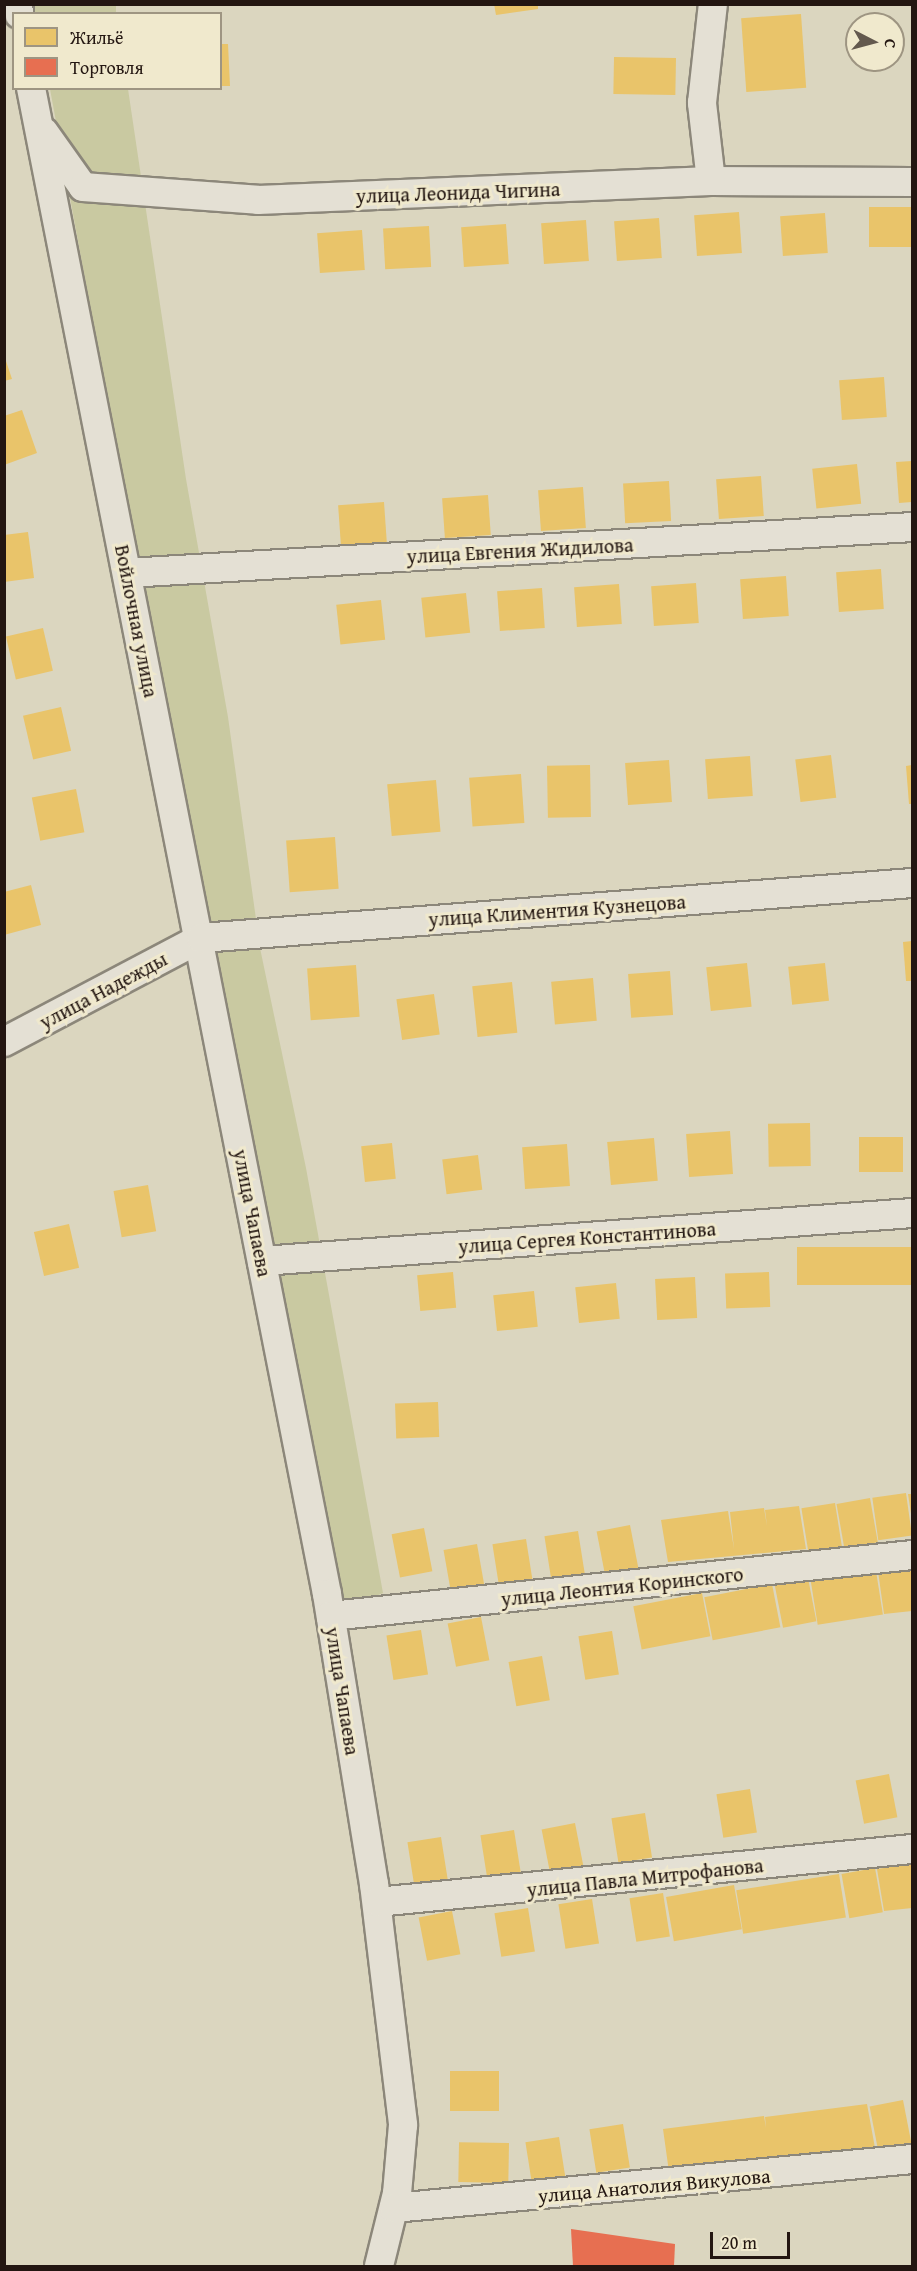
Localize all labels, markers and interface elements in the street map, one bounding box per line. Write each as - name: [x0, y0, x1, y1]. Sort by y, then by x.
- legend: [12, 12, 222, 90]
- north arrow: [845, 12, 905, 72]
- text: Жильё: [70, 24, 124, 51]
- text: С: [879, 38, 903, 49]
- text: Торговля: [70, 54, 144, 81]
- street label: улица Леонида Чигина: [355, 176, 561, 208]
- street label: улица Евгения Жидилова: [406, 532, 634, 568]
- street label: Войлочная улица: [110, 543, 164, 699]
- street label: улица Климентия Кузнецова: [428, 889, 686, 931]
- street label: улица Надежды: [35, 946, 171, 1034]
- street label: улица Чапаева: [229, 1147, 277, 1279]
- street label: улица Сергея Константинова: [457, 1216, 717, 1258]
- street label: улица Леонтия Коринского: [500, 1561, 744, 1611]
- street label: улица Чапаева: [321, 1625, 365, 1757]
- street label: улица Павла Митрофанова: [526, 1853, 764, 1901]
- street label: улица Анатолия Викулова: [537, 2163, 771, 2207]
- scale bar: [713, 2220, 792, 2258]
- text: 20 m: [721, 2229, 757, 2256]

